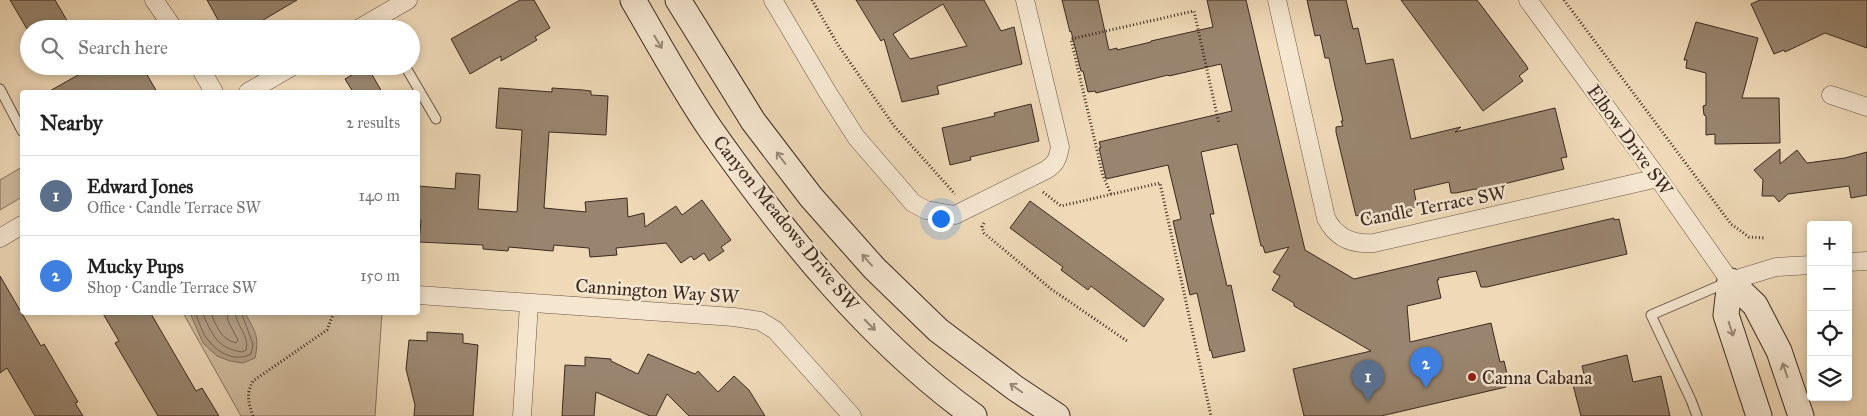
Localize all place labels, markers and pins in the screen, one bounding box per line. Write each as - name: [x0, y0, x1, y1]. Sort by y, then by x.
- pin: 2: [1410, 347, 1442, 388]
- pin: 1: [1352, 360, 1384, 401]
- place label: Canna Cabana: [1482, 366, 1593, 389]
- marker: Canna Cabana: [1466, 371, 1478, 383]

